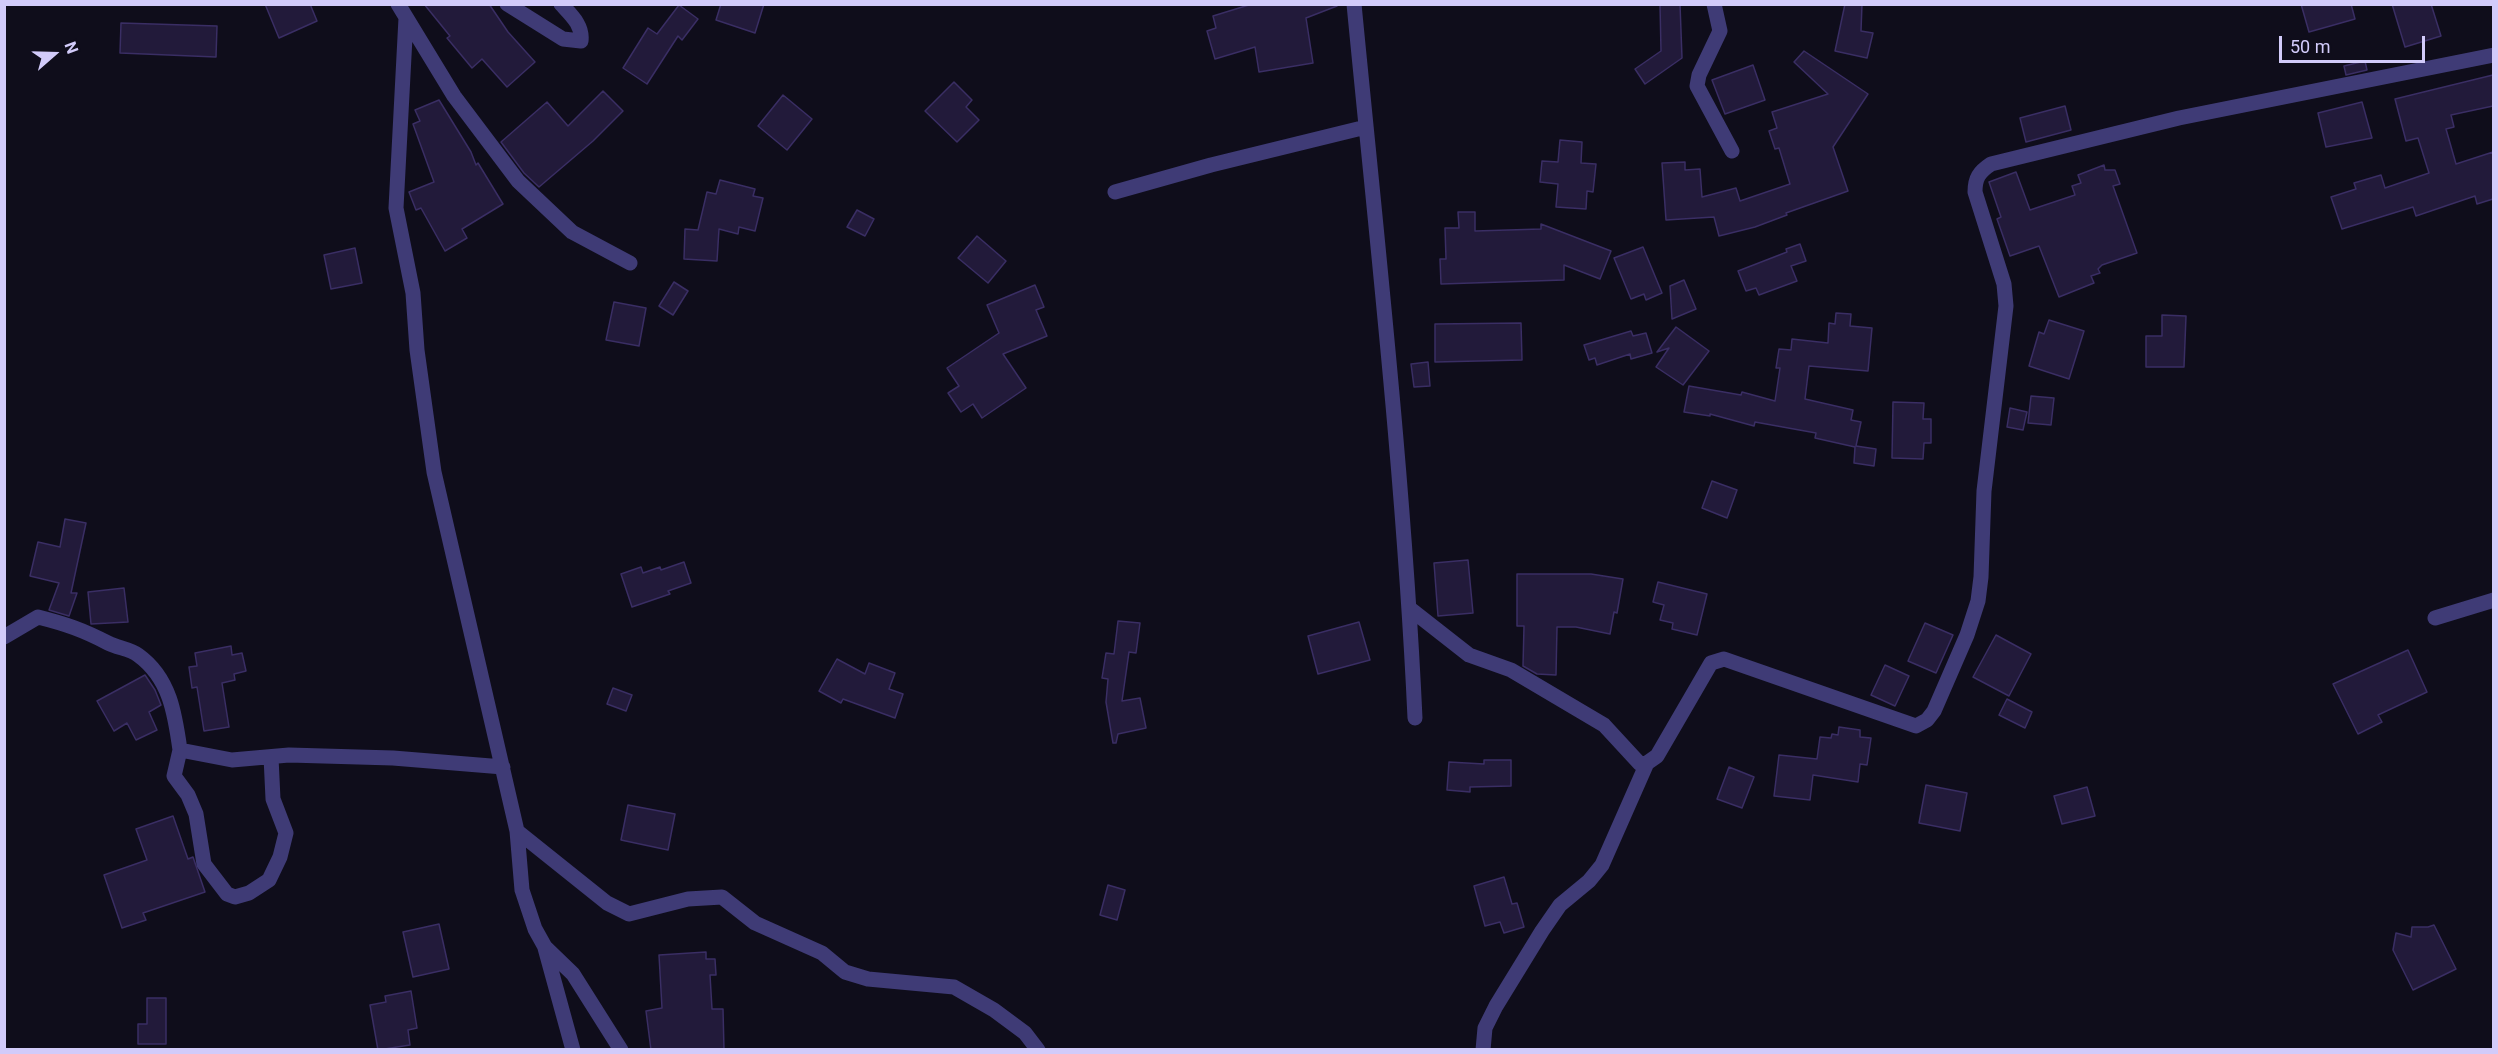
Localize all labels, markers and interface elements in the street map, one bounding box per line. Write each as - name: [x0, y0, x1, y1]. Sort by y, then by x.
- north arrow: [24, 24, 84, 84]
- scale bar: [2282, 24, 2428, 62]
- text: 50 m: [2290, 36, 2330, 57]
- text: N: [61, 39, 82, 56]

